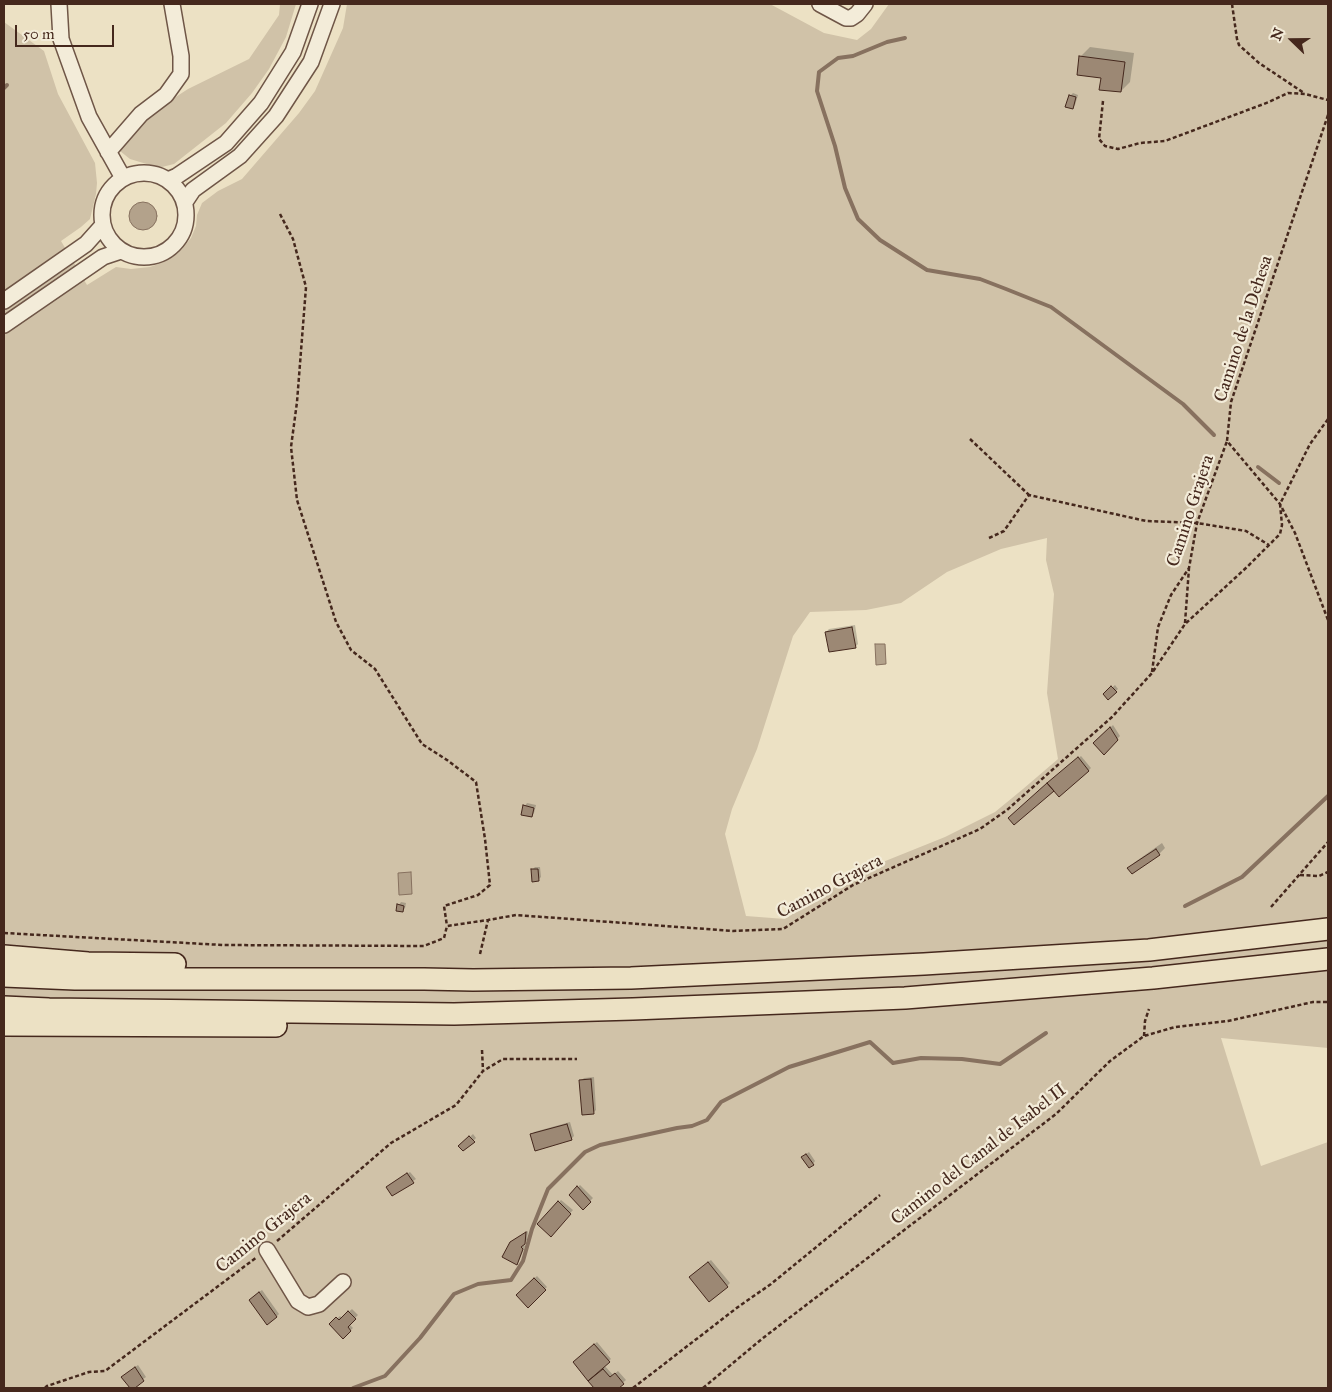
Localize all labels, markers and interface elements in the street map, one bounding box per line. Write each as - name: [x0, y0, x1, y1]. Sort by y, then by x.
- scale bar: [18, 15, 116, 47]
- north arrow: [1267, 15, 1317, 65]
- text: 50 m: [23, 25, 55, 43]
- text: N: [1268, 26, 1288, 43]
- street label: Camino de la Dehesa: [1210, 253, 1278, 405]
- street label: Camino Grajera: [1163, 452, 1219, 570]
- street label: Camino Grajera: [773, 850, 887, 924]
- street label: Camino del Canal de Isabel II: [887, 1080, 1071, 1230]
- street label: Camino Grajera: [212, 1188, 316, 1278]

